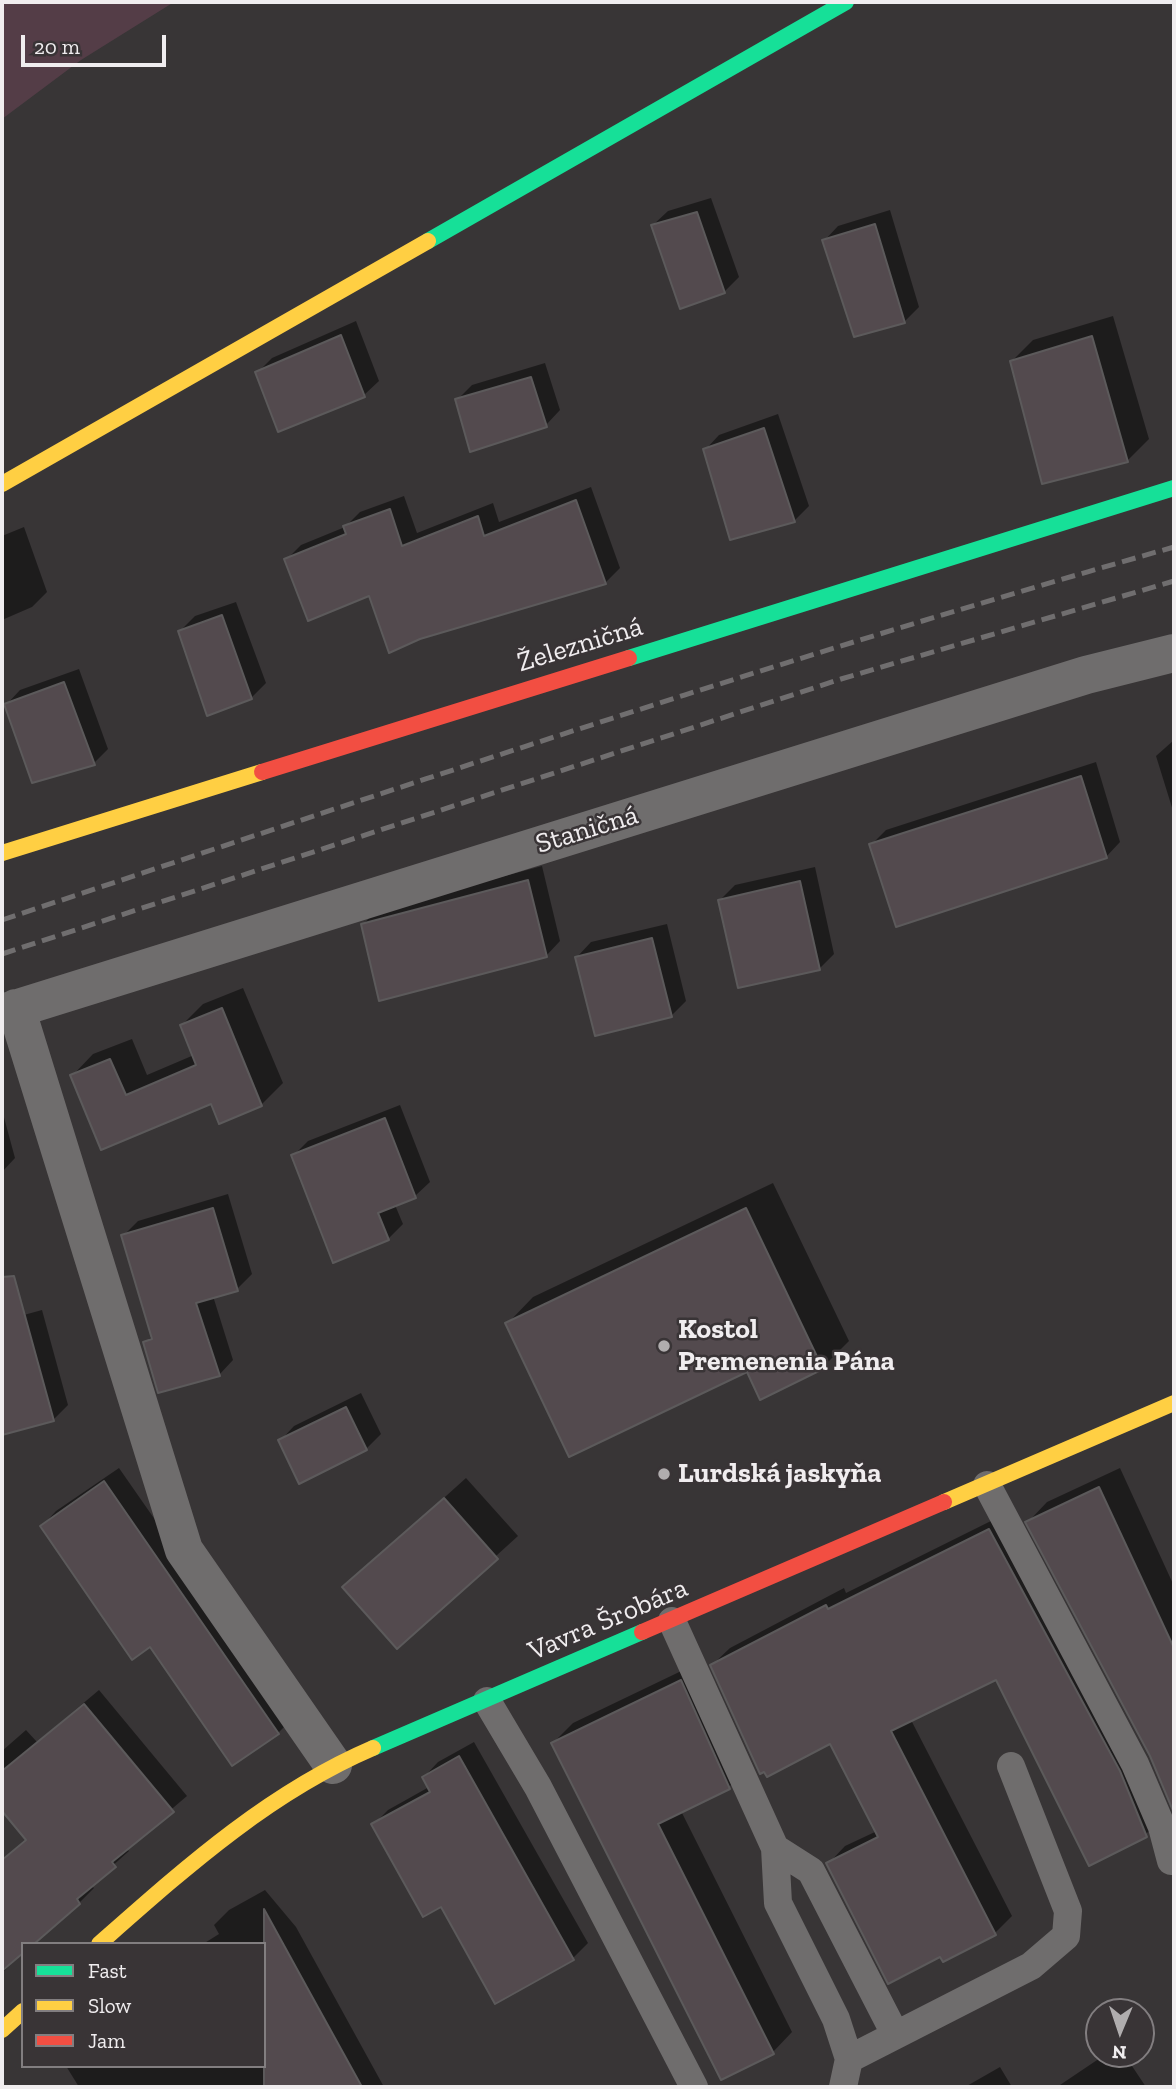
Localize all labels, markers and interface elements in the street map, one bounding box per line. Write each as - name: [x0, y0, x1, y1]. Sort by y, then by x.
- scale bar: [24, 21, 170, 65]
- text: 20 m: [34, 34, 80, 59]
- street label: Železničná: [513, 610, 647, 680]
- street label: Staničná: [532, 799, 642, 861]
- place label: Kostol Premenenia Pána: [678, 1313, 895, 1379]
- marker: Kostol Premenenia Pána: [656, 1338, 672, 1354]
- place label: Lurdská jaskyňa: [678, 1457, 881, 1491]
- marker: Lurdská jaskyňa: [656, 1466, 672, 1482]
- street label: Vavra Šrobára: [523, 1571, 693, 1669]
- legend: [21, 1942, 266, 2068]
- text: Fast: [88, 1958, 127, 1983]
- text: Slow: [88, 1993, 131, 2018]
- north arrow: [1085, 1998, 1155, 2068]
- text: Jam: [88, 2028, 125, 2053]
- text: N: [1112, 2041, 1127, 2064]

